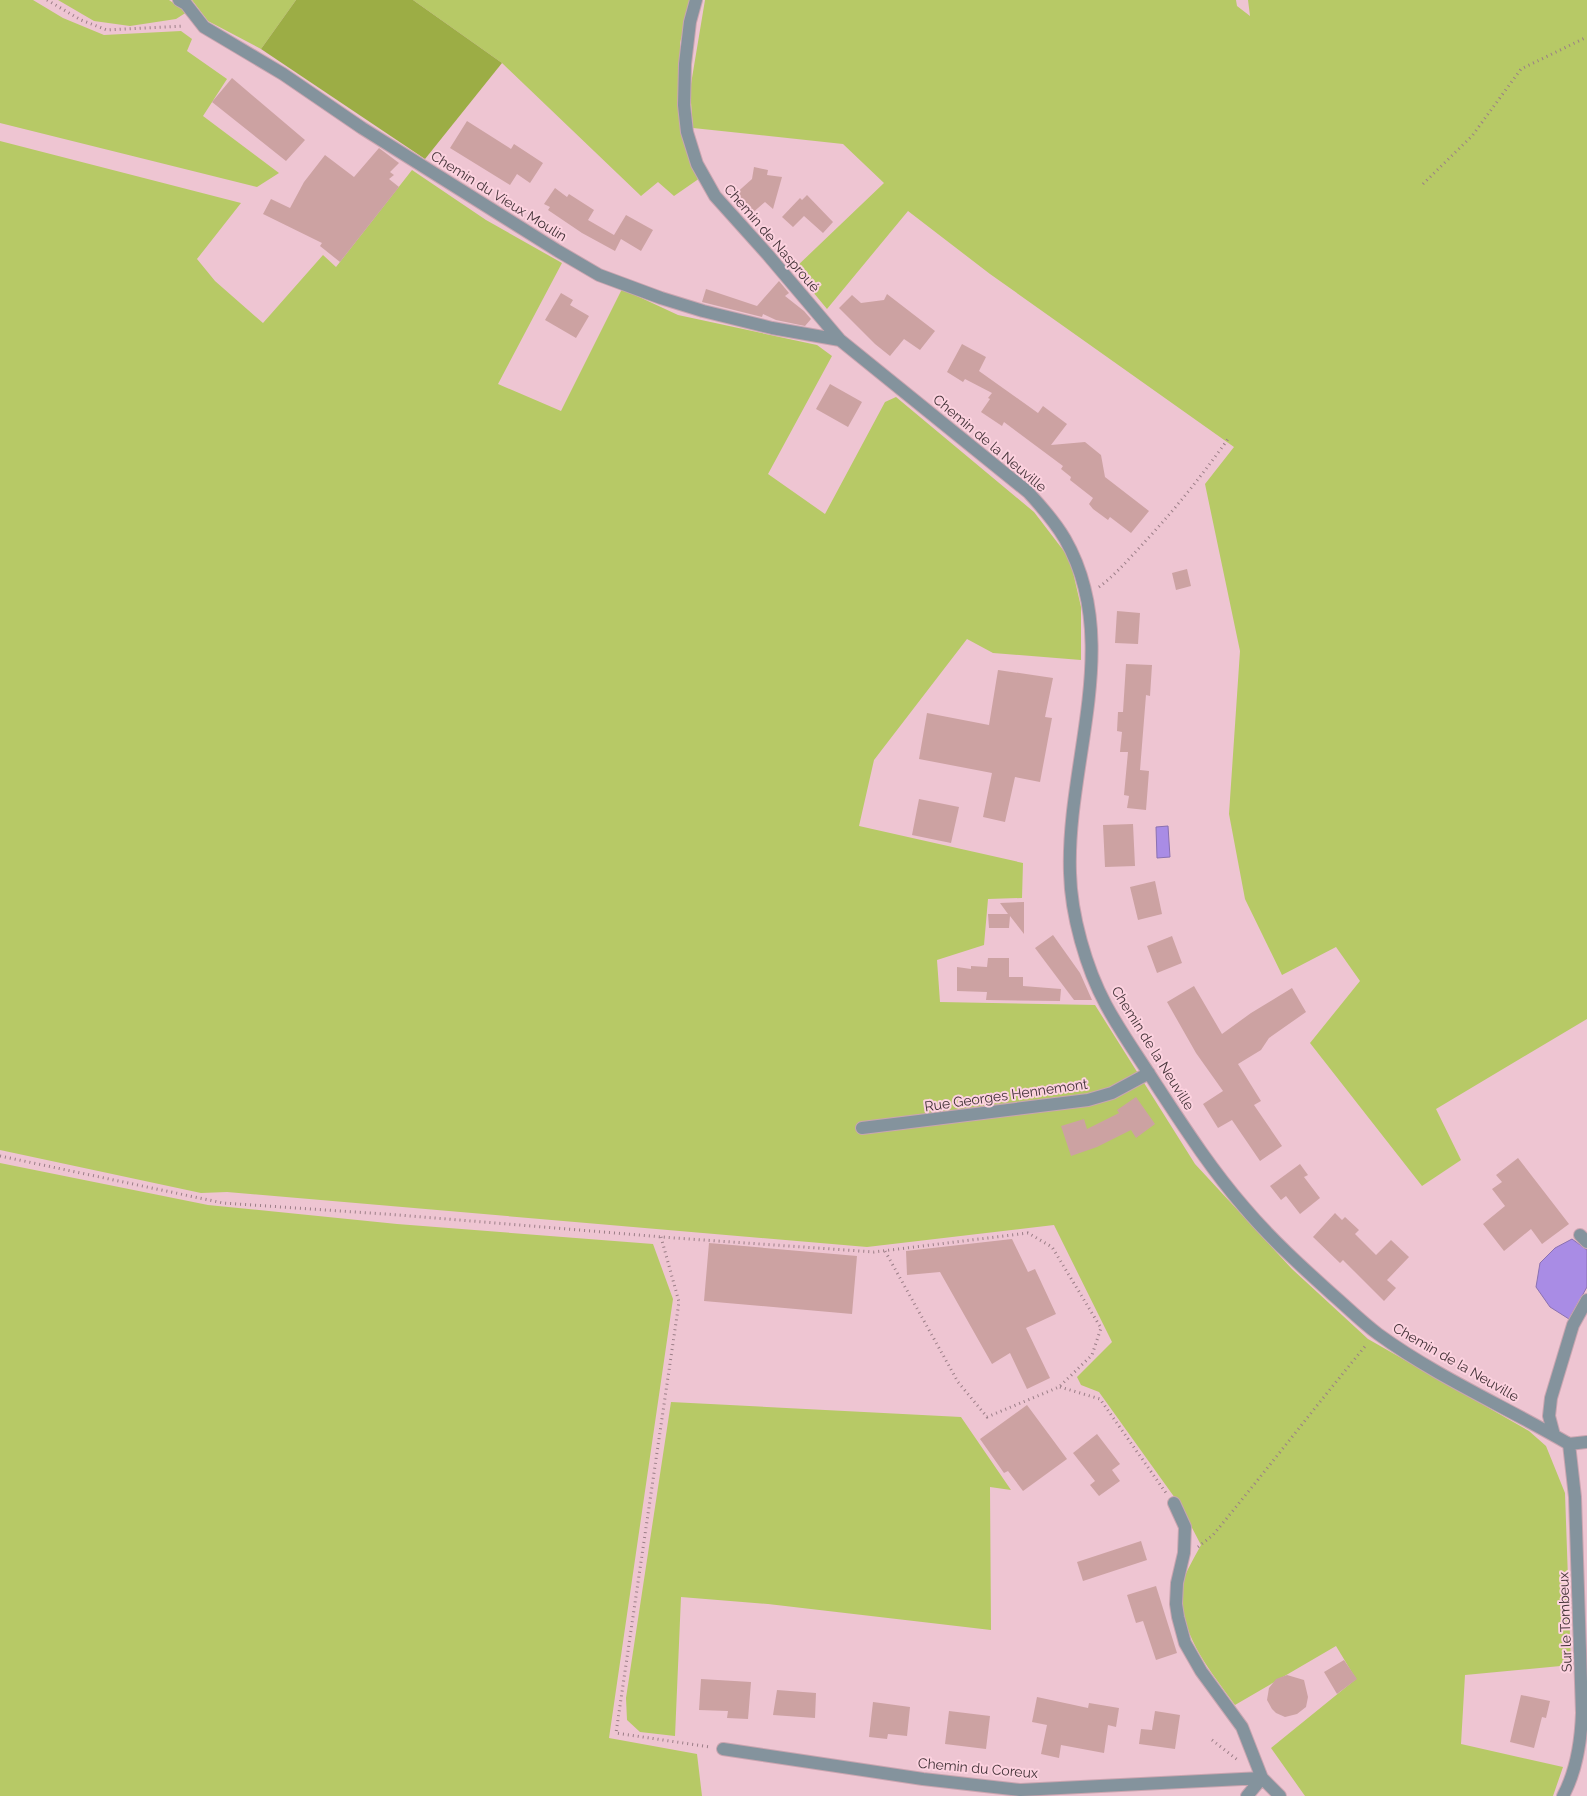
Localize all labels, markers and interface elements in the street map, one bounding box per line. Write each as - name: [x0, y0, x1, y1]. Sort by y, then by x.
- street label: Chemin du Vieux Moulin: [428, 148, 570, 244]
- street label: Chemin de Nasproué: [721, 181, 823, 295]
- street label: Chemin de la Neuville: [930, 391, 1050, 495]
- street label: Chemin de la Neuville: [1108, 983, 1198, 1113]
- street label: Rue Georges Hennemont: [923, 1076, 1089, 1114]
- street label: Chemin de la Neuville: [1390, 1319, 1522, 1405]
- street label: Sur le Tombeux: [1555, 1571, 1575, 1673]
- street label: Chemin du Coreux: [917, 1755, 1039, 1781]

